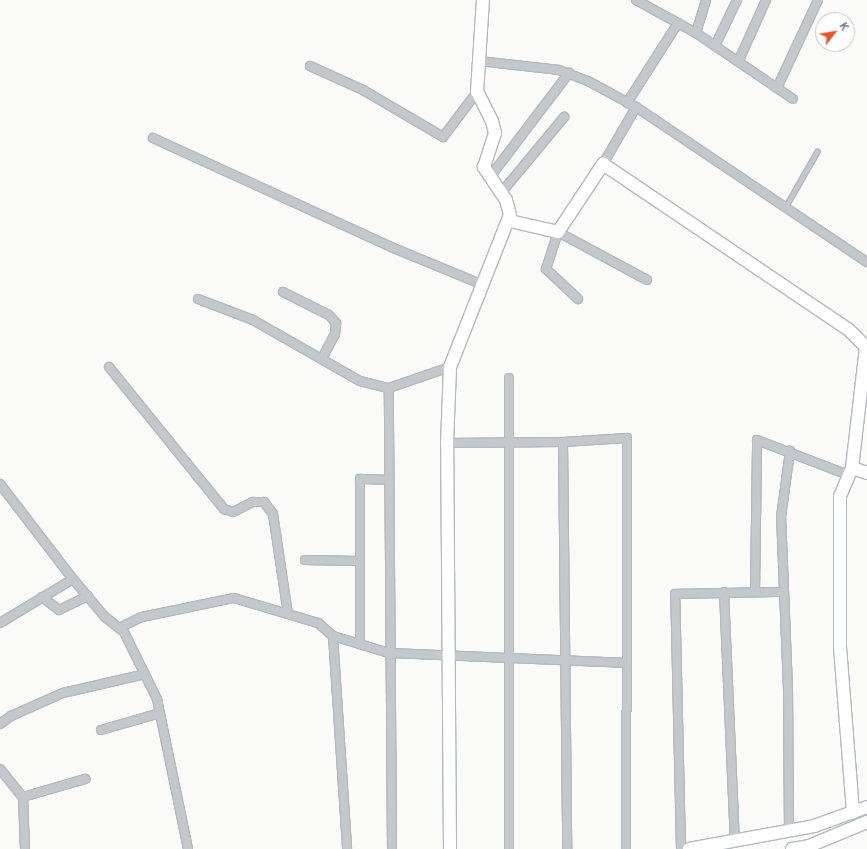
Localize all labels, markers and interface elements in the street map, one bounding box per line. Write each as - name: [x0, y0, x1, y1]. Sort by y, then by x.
- north arrow: [815, 12, 855, 52]
- text: K: [838, 20, 852, 32]

